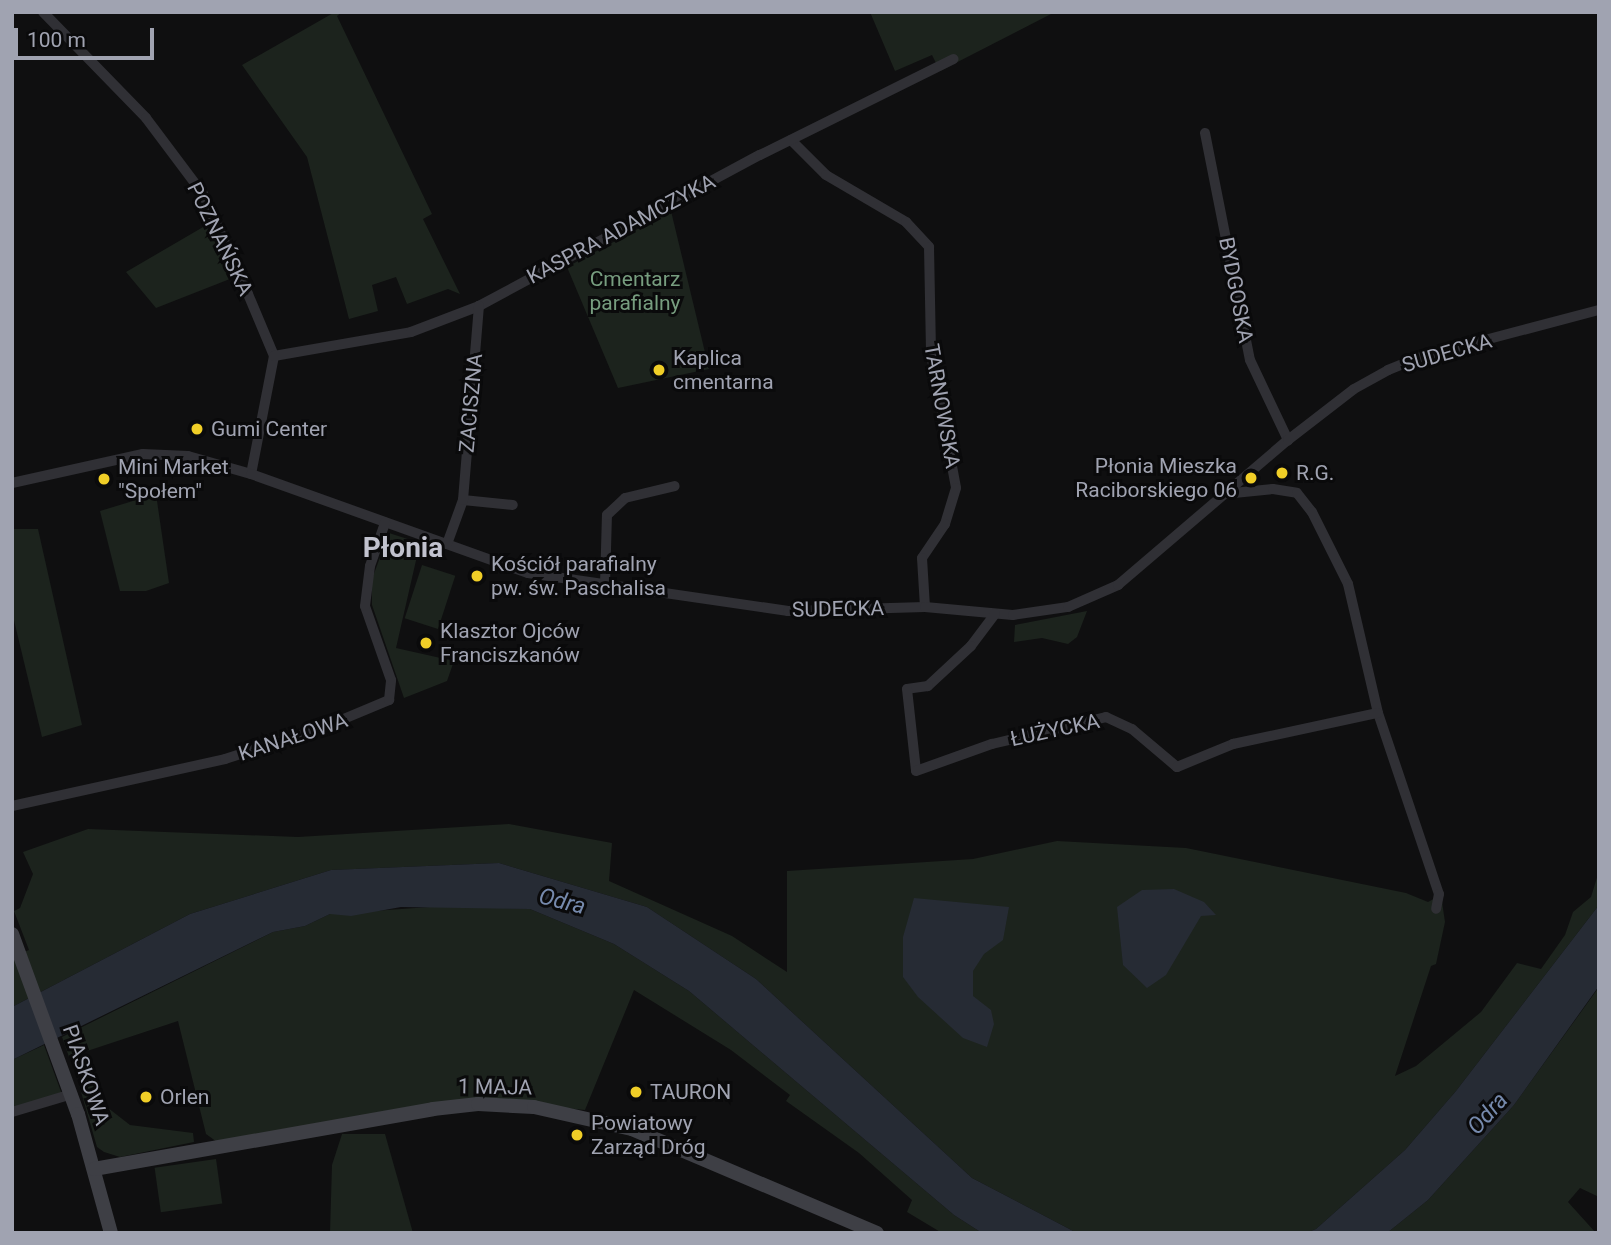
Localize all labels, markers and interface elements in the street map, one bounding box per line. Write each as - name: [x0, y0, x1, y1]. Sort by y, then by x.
- scale bar: [18, 14, 158, 58]
- text: 100 m: [27, 28, 86, 52]
- street label: KASPRA ADAMCZYKA: [523, 169, 719, 289]
- street label: POZNAŃSKA: [182, 178, 258, 300]
- street label: BYDGOSKA: [1213, 235, 1259, 345]
- park label: Cmentarz parafialny: [589, 266, 681, 316]
- street label: SUDECKA: [1399, 328, 1495, 378]
- street label: TARNOWSKA: [919, 342, 965, 470]
- place label: Kaplica cmentarna: [673, 345, 774, 395]
- street label: ZACISZNA: [454, 352, 488, 454]
- marker: Kaplica cmentarna: [651, 362, 667, 378]
- place label: Gumi Center: [211, 416, 327, 442]
- marker: Gumi Center: [189, 421, 205, 437]
- place label: Płonia Mieszka Raciborskiego 06: [1075, 453, 1237, 503]
- place label: Mini Market "Społem": [118, 454, 229, 504]
- place label: R.G.: [1296, 460, 1334, 486]
- marker: R.G.: [1274, 465, 1290, 481]
- marker: Płonia Mieszka Raciborskiego 06: [1243, 470, 1259, 486]
- marker: Mini Market "Społem": [96, 471, 112, 487]
- district label: Płonia: [363, 531, 443, 565]
- place label: Kościół parafialny pw. św. Paschalisa: [491, 551, 666, 601]
- marker: Kościół parafialny pw. św. Paschalisa: [469, 568, 485, 584]
- street label: SUDECKA: [792, 596, 884, 622]
- place label: Klasztor Ojców Franciszkanów: [440, 618, 580, 668]
- marker: Klasztor Ojców Franciszkanów: [418, 635, 434, 651]
- street label: KANAŁOWA: [235, 707, 351, 767]
- street label: ŁUŻYCKA: [1008, 708, 1102, 752]
- water label: Odra: [536, 883, 588, 921]
- street label: PIASKOWA: [57, 1021, 115, 1129]
- street label: 1 MAJA: [458, 1074, 532, 1100]
- place label: TAURON: [650, 1079, 731, 1105]
- place label: Orlen: [160, 1084, 209, 1110]
- marker: TAURON: [628, 1084, 644, 1100]
- water label: Odra: [1462, 1087, 1514, 1141]
- marker: Orlen: [138, 1089, 154, 1105]
- place label: Powiatowy Zarząd Dróg: [591, 1110, 705, 1160]
- marker: Powiatowy Zarząd Dróg: [569, 1127, 585, 1143]

